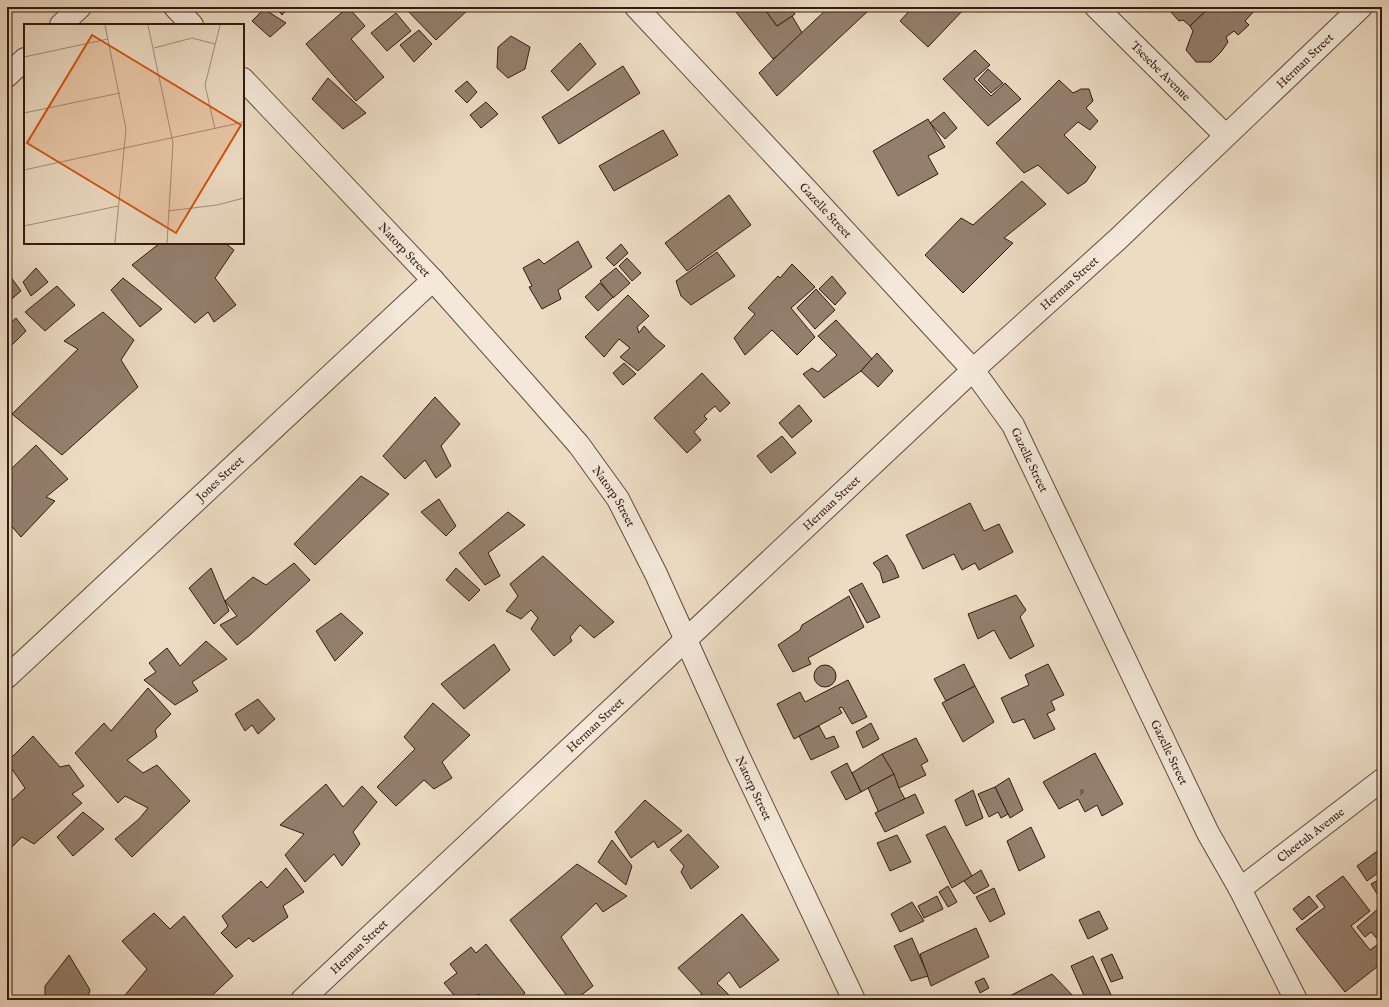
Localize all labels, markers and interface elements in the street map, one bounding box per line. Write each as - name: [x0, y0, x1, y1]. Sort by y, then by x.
- inset map: [24, 24, 244, 244]
- street label: Herman Street: [1273, 30, 1337, 92]
- street label: Tsesebe Avenue: [1127, 38, 1194, 105]
- street label: Gazelle Street: [796, 180, 855, 242]
- street label: Natorp Street: [375, 220, 433, 280]
- street label: Herman Street: [1037, 253, 1102, 314]
- street label: Gazelle Street: [1007, 425, 1051, 495]
- street label: Jones Street: [192, 453, 247, 507]
- street label: Natorp Street: [589, 463, 638, 529]
- street label: Herman Street: [800, 473, 864, 534]
- street label: Herman Street: [564, 695, 627, 756]
- street label: Gazelle Street: [1147, 717, 1191, 787]
- street label: Natorp Street: [732, 754, 775, 823]
- house number: 9: [1079, 785, 1084, 798]
- street label: Cheetah Avenue: [1274, 804, 1348, 866]
- street label: Herman Street: [327, 916, 391, 978]

